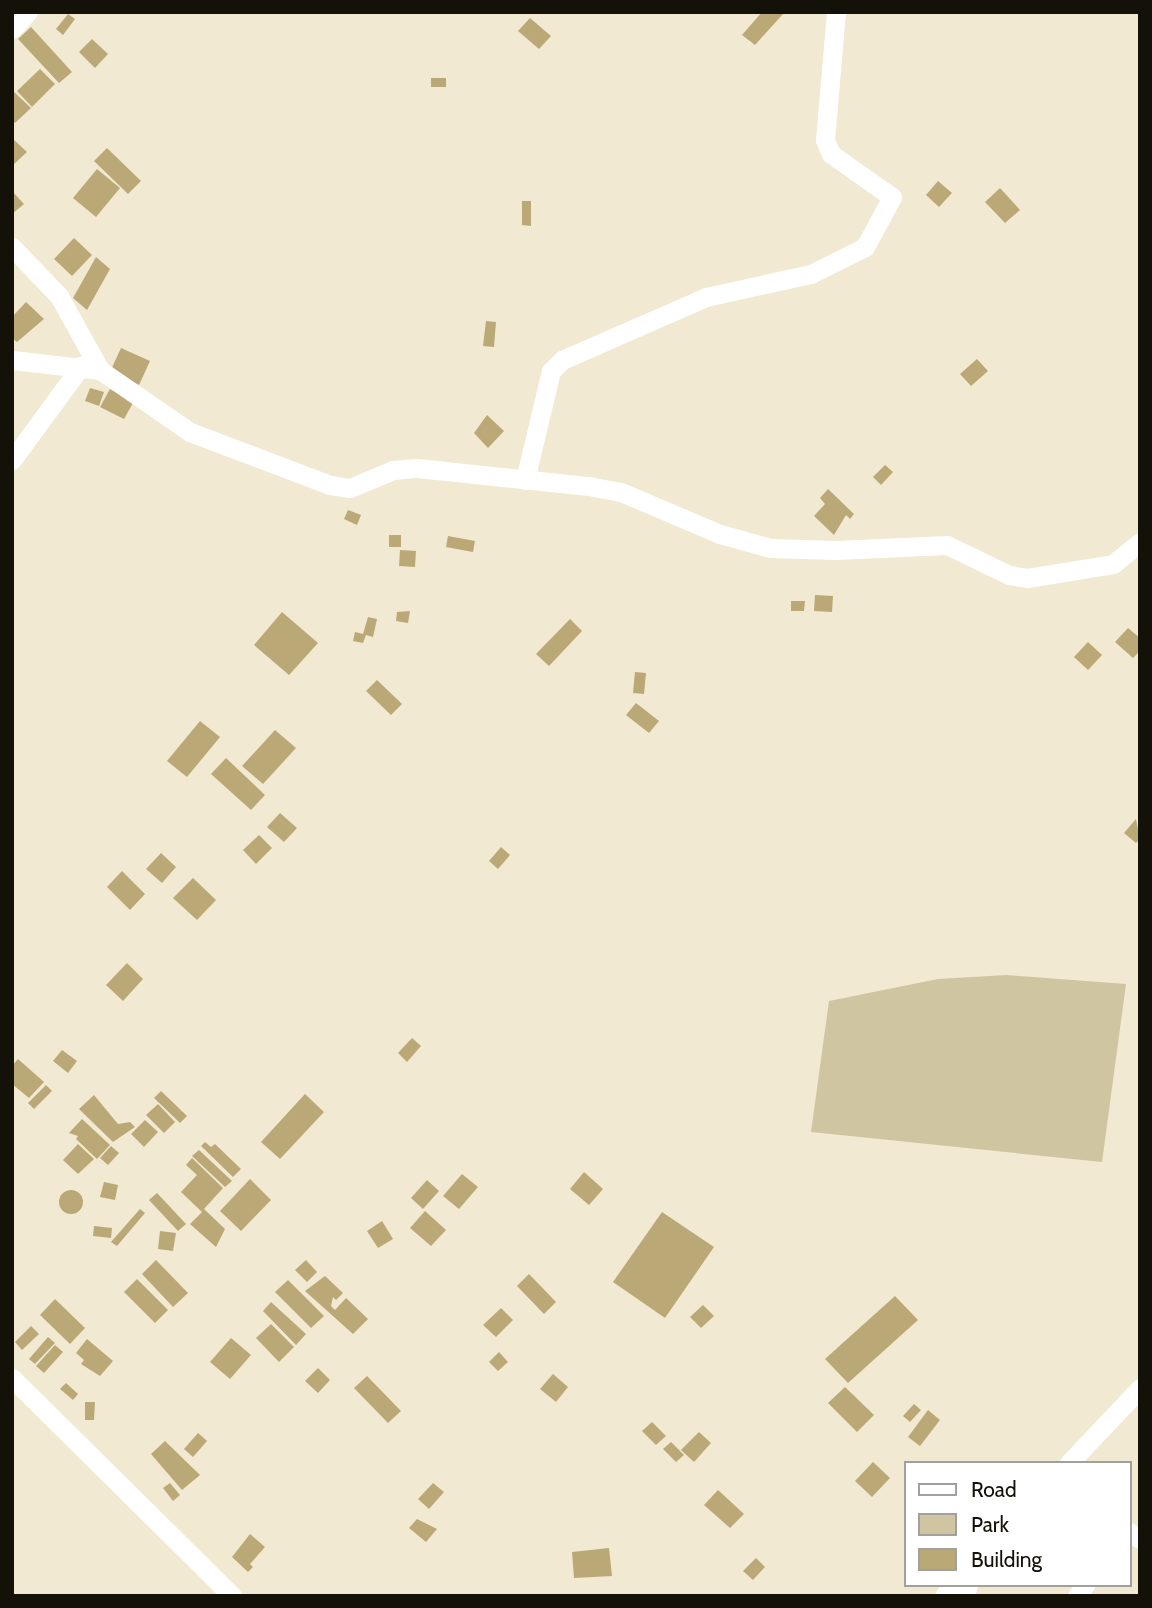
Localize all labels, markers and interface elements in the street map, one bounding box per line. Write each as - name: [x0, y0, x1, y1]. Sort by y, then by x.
- legend: [904, 1461, 1131, 1587]
- text: Road: [971, 1477, 1017, 1502]
- text: Park: [971, 1512, 1009, 1537]
- text: Building: [971, 1547, 1042, 1572]

